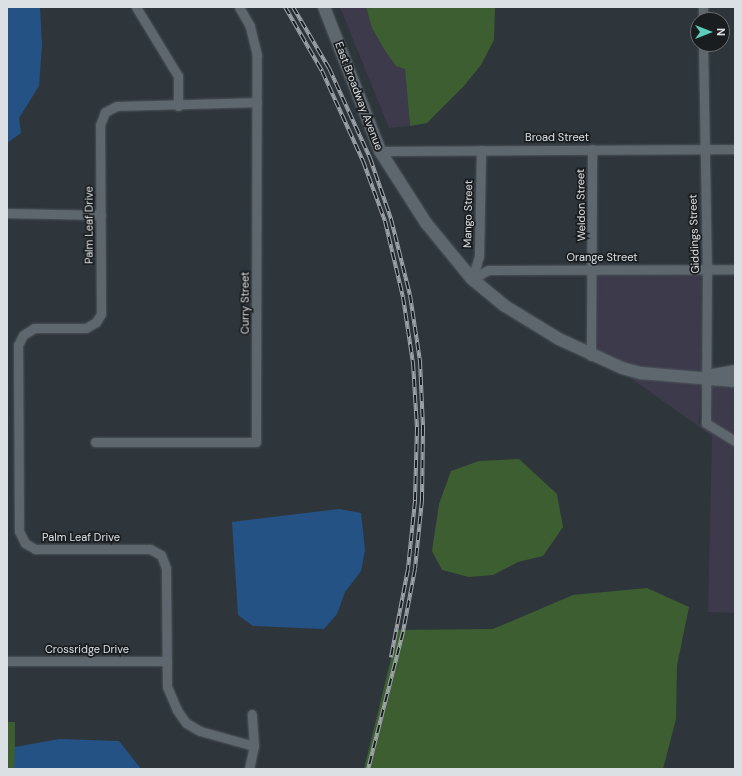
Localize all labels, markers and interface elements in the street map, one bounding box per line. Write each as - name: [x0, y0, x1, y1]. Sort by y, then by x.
- north arrow: [690, 12, 730, 52]
- text: N: [714, 28, 728, 36]
- street label: East Broadway Avenue: [332, 40, 386, 152]
- street label: Broad Street: [525, 130, 589, 144]
- street label: Weldon Street: [574, 169, 588, 241]
- street label: Mango Street: [461, 180, 475, 248]
- street label: Palm Leaf Drive: [82, 186, 96, 264]
- street label: Giddings Street: [686, 194, 702, 274]
- street label: Orange Street: [566, 250, 638, 264]
- street label: Curry Street: [238, 272, 252, 334]
- street label: Palm Leaf Drive: [42, 530, 120, 544]
- street label: Crossridge Drive: [45, 642, 129, 656]

